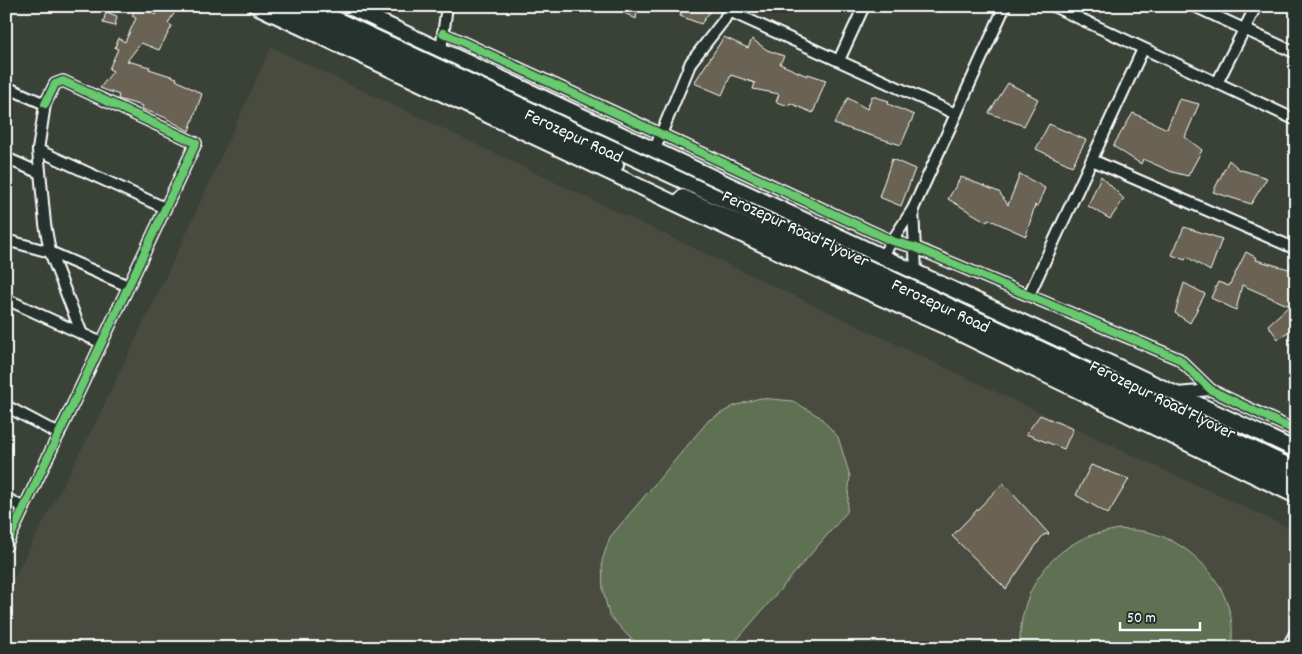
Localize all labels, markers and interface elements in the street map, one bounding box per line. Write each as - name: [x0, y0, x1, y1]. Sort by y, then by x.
- street label: Ferozepur Road: [520, 104, 626, 171]
- street label: Ferozepur Road Flyover: [717, 185, 873, 275]
- street label: Ferozepur Road: [887, 274, 993, 341]
- street label: Ferozepur Road Flyover: [1085, 355, 1239, 448]
- scale bar: [1120, 599, 1200, 631]
- text: 50 m: [1127, 608, 1156, 630]

